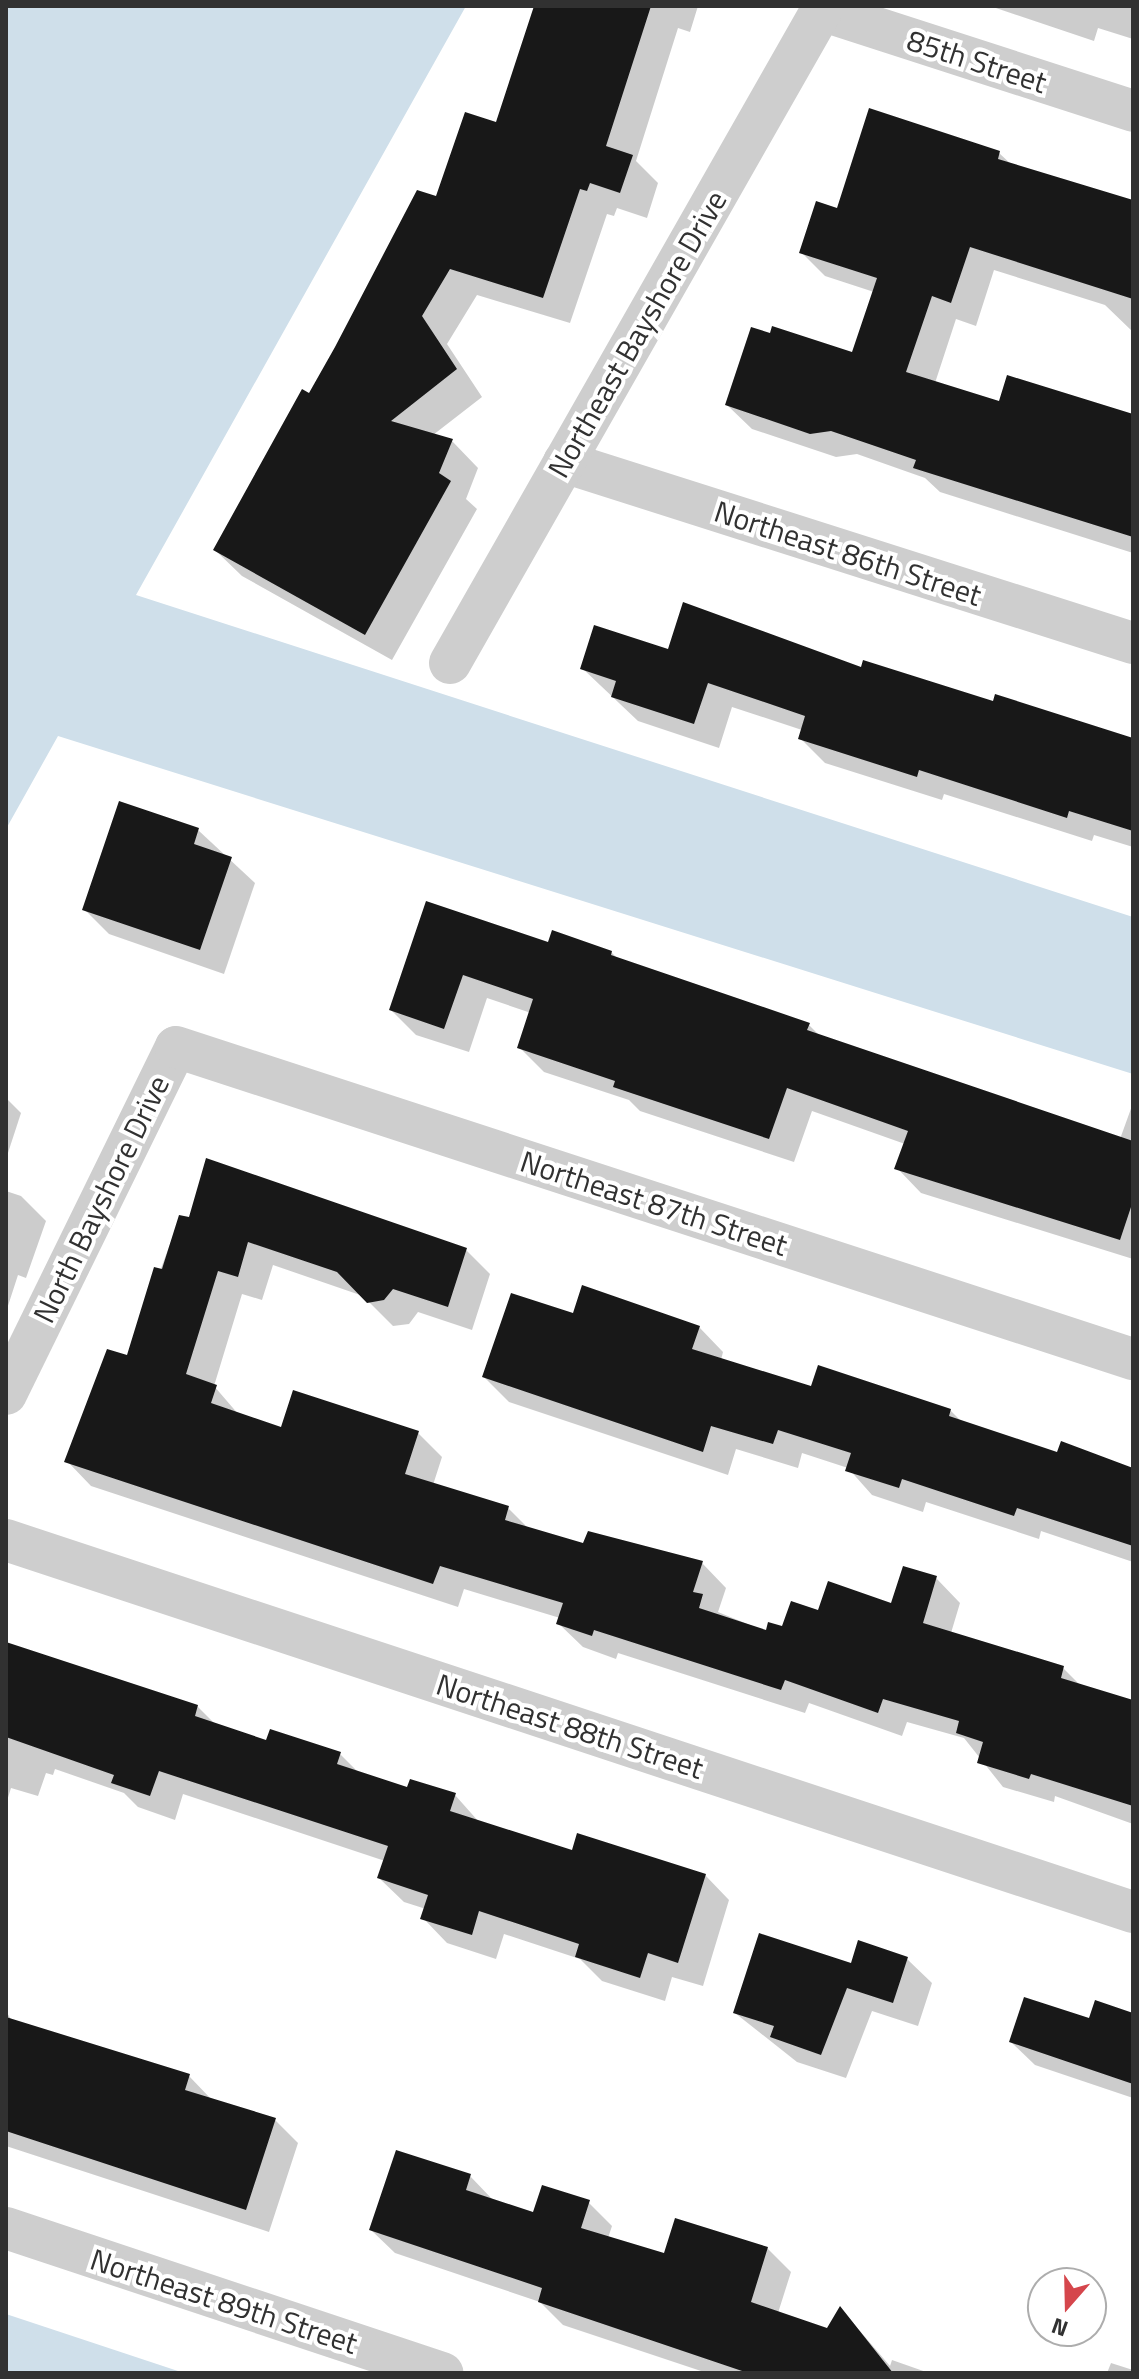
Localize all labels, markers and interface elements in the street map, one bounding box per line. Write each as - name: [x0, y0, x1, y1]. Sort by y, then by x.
- street label: 85th Street: [903, 22, 1051, 100]
- street label: Northeast Bayshore Drive: [540, 184, 734, 484]
- street label: Northeast 86th Street: [710, 493, 986, 613]
- street label: North Bayshore Drive: [26, 1070, 176, 1328]
- street label: Northeast 87th Street: [516, 1143, 792, 1263]
- street label: Northeast 88th Street: [432, 1666, 708, 1786]
- street label: Northeast 89th Street: [86, 2241, 362, 2361]
- north arrow: [1027, 2267, 1107, 2347]
- text: N: [1046, 2309, 1072, 2346]

